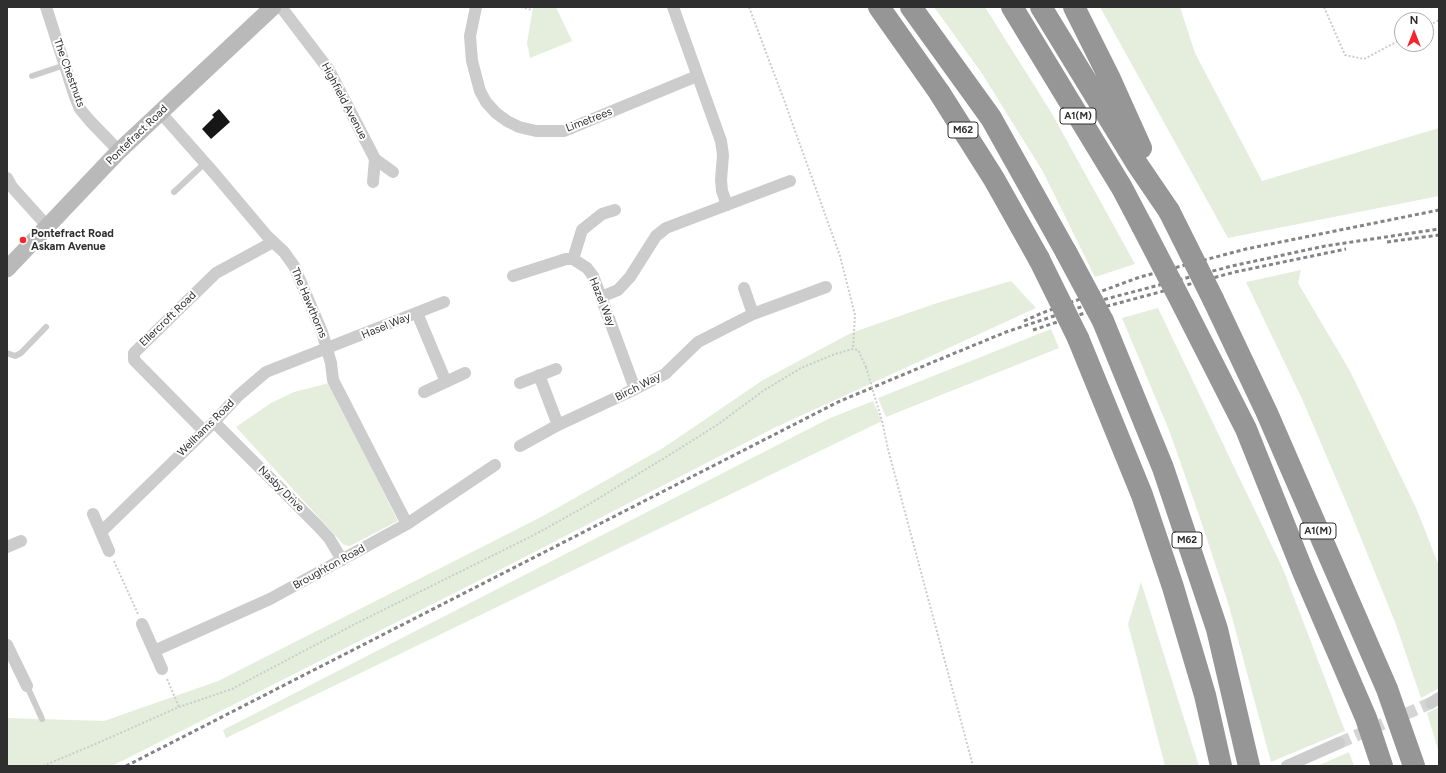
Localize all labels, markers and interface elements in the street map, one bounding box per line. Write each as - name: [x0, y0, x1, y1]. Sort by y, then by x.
- north arrow: [1394, 12, 1434, 52]
- text: N: [1410, 14, 1418, 27]
- street label: The Chestnuts: [51, 37, 87, 109]
- street label: Highfield Avenue: [318, 60, 370, 142]
- street label: Pontefract Road: [103, 102, 171, 168]
- street label: Limetrees: [564, 105, 614, 135]
- road number: A1(M): [1060, 108, 1096, 124]
- road number: M62: [948, 122, 978, 138]
- place label: Pontefract Road Askam Avenue: [31, 227, 114, 253]
- marker: Pontefract Road Askam Avenue: [18, 235, 28, 245]
- street label: The Hawthorns: [288, 266, 330, 340]
- street label: Hazel Way: [586, 275, 618, 329]
- street label: Ellercroft Road: [137, 289, 199, 349]
- street label: Hasel Way: [360, 310, 412, 342]
- street label: Birch Way: [613, 370, 663, 404]
- street label: Wellhams Road: [175, 397, 237, 459]
- street label: Nasby Drive: [255, 463, 307, 515]
- road number: A1(M): [1300, 523, 1336, 539]
- road number: M62: [1172, 532, 1202, 548]
- street label: Broughton Road: [291, 542, 367, 592]

